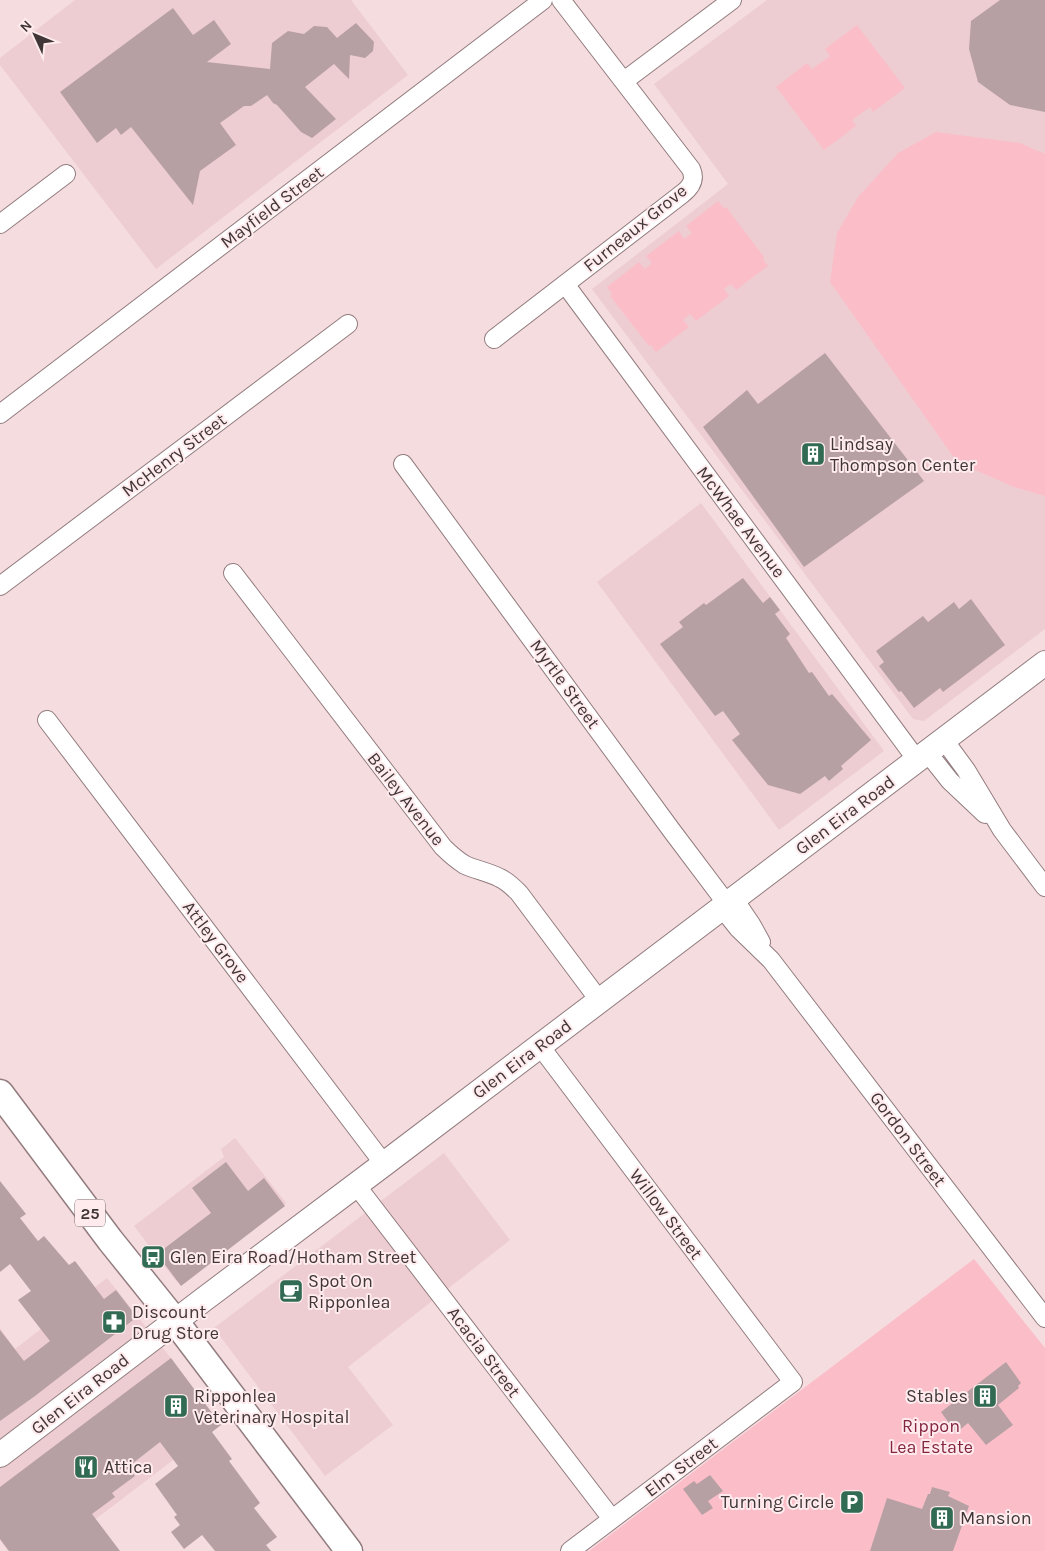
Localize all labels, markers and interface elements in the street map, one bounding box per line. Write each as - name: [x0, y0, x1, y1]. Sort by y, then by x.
- north arrow: [10, 10, 60, 60]
- text: N: [16, 17, 36, 36]
- street label: Mayfield Street: [216, 161, 328, 253]
- street label: Furneaux Grove: [579, 179, 691, 277]
- street label: McHenry Street: [117, 408, 231, 501]
- place label: Lindsay Thompson Center: [830, 433, 976, 476]
- building icon: Lindsay Thompson Center: [800, 441, 826, 467]
- street label: McWhae Avenue: [692, 462, 790, 582]
- street label: Myrtle Street: [525, 635, 605, 733]
- street label: Bailey Avenue: [363, 748, 449, 850]
- street label: Glen Eira Road: [791, 771, 899, 859]
- street label: Attley Grove: [178, 897, 254, 987]
- street label: Glen Eira Road: [468, 1015, 576, 1103]
- street label: Gordon Street: [865, 1087, 951, 1191]
- street label: Willow Street: [625, 1164, 707, 1264]
- road number: 25: [75, 1200, 105, 1226]
- bus stop icon: Glen Eira Road/Hotham Street: [140, 1244, 166, 1270]
- place label: Glen Eira Road/Hotham Street: [170, 1246, 417, 1268]
- place label: Spot On Ripponlea: [308, 1270, 390, 1313]
- cafe icon: Spot On Ripponlea: [278, 1278, 304, 1304]
- place label: Discount Drug Store: [132, 1301, 219, 1344]
- street label: Acacia Street: [443, 1302, 525, 1402]
- pharmacy icon: Discount Drug Store: [101, 1309, 127, 1335]
- street label: Glen Eira Road: [26, 1349, 134, 1439]
- building icon: Stables: [972, 1383, 998, 1409]
- place label: Ripponlea Veterinary Hospital: [194, 1385, 350, 1428]
- place label: Stables: [906, 1385, 968, 1407]
- building icon: Ripponlea Veterinary Hospital: [163, 1393, 189, 1419]
- park label: Rippon Lea Estate: [889, 1415, 973, 1458]
- street label: Elm Street: [640, 1432, 722, 1502]
- restaurant icon: Attica: [73, 1454, 99, 1480]
- place label: Attica: [104, 1456, 152, 1478]
- parking icon: Turning Circle: [839, 1489, 865, 1515]
- place label: Turning Circle: [721, 1491, 834, 1513]
- building icon: Mansion: [929, 1505, 955, 1531]
- place label: Mansion: [960, 1507, 1032, 1529]

